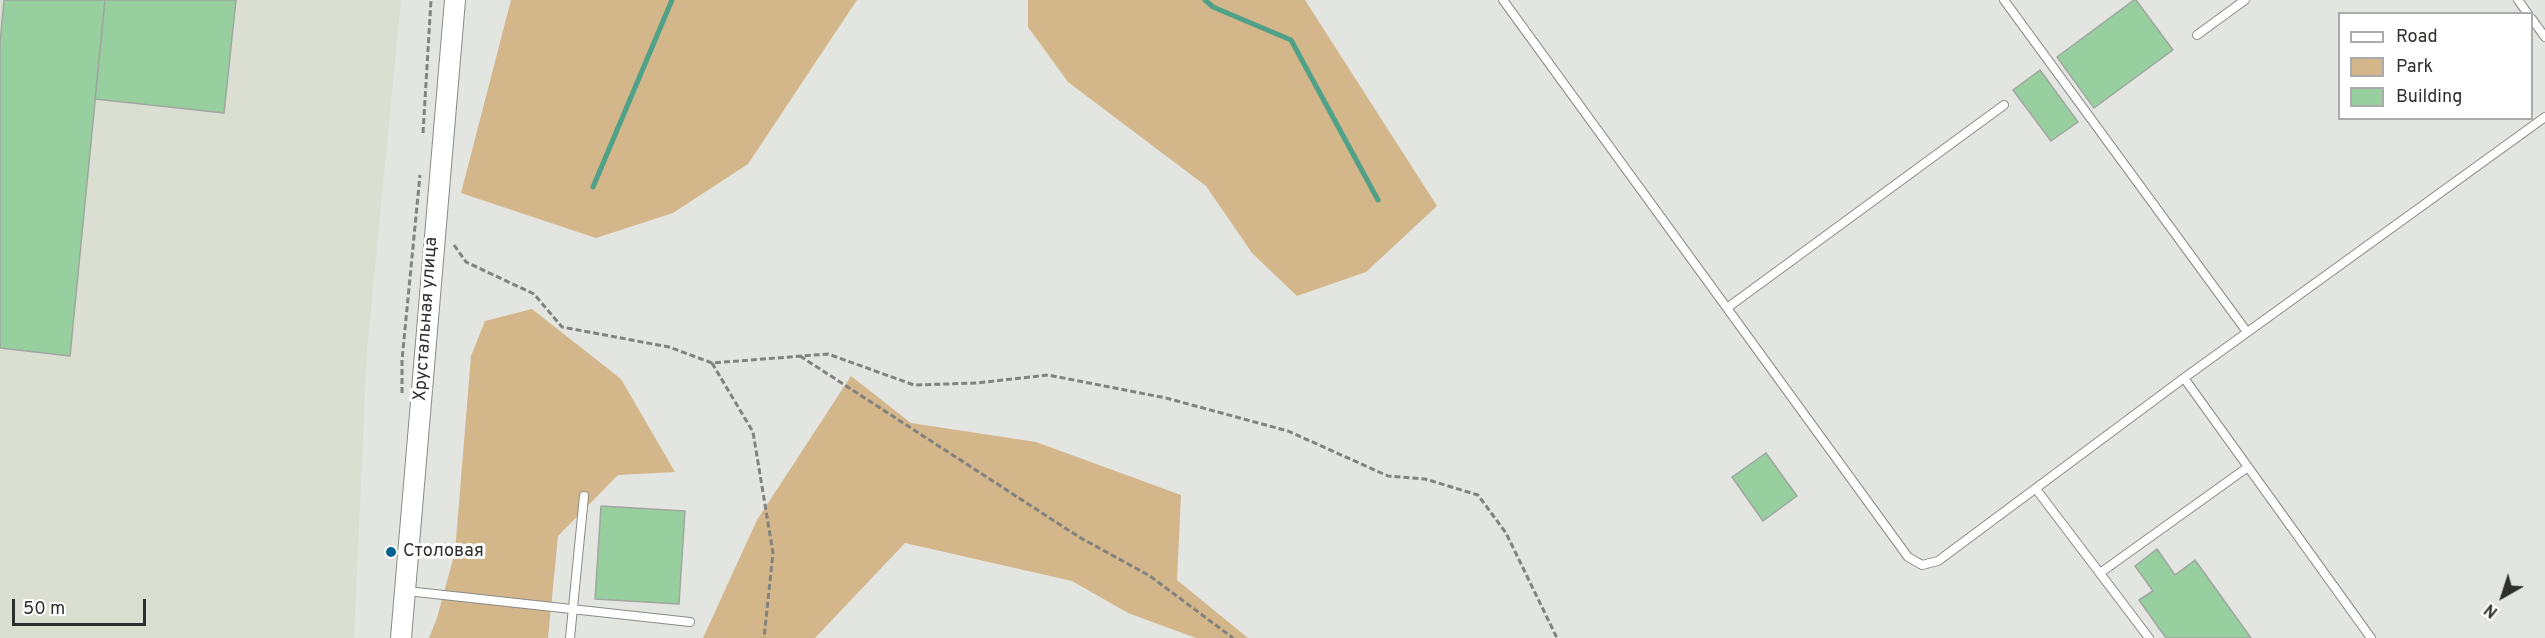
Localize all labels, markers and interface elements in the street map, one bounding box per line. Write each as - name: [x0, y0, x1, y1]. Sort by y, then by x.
- legend: [2338, 12, 2533, 120]
- text: Road: [2396, 26, 2438, 49]
- text: Park: [2396, 56, 2433, 79]
- text: Building: [2396, 86, 2462, 109]
- street label: Хрустальная улица: [410, 236, 444, 402]
- place label: Столовая: [403, 541, 484, 563]
- marker: Столовая: [384, 545, 398, 559]
- north arrow: [2473, 566, 2533, 626]
- scale bar: [15, 587, 148, 625]
- text: 50 m: [23, 598, 65, 621]
- text: N: [2481, 599, 2502, 621]

